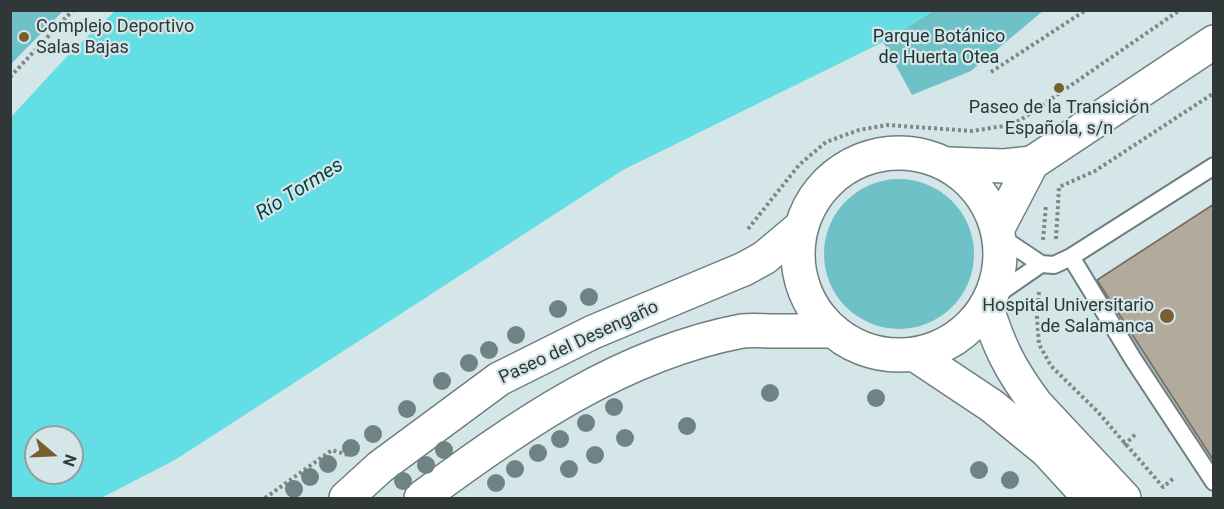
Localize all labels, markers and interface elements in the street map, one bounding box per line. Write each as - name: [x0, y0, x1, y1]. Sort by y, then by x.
- place label: Complejo Deportivo Salas Bajas: [36, 16, 194, 58]
- park label: Parque Botánico de Huerta Otea: [873, 26, 1005, 68]
- marker: Complejo Deportivo Salas Bajas: [17, 30, 31, 44]
- marker: Paseo de la Transición Española, s/n: [1052, 81, 1066, 95]
- place label: Paseo de la Transición Española, s/n: [969, 97, 1149, 140]
- water label: Río Tormes: [252, 154, 348, 226]
- place label: Hospital Universitario de Salamanca: [982, 295, 1154, 338]
- street label: Paseo del Desengaño: [496, 297, 662, 389]
- marker: Hospital Universitario de Salamanca: [1158, 307, 1176, 325]
- north arrow: [24, 425, 84, 485]
- text: N: [59, 452, 80, 469]

